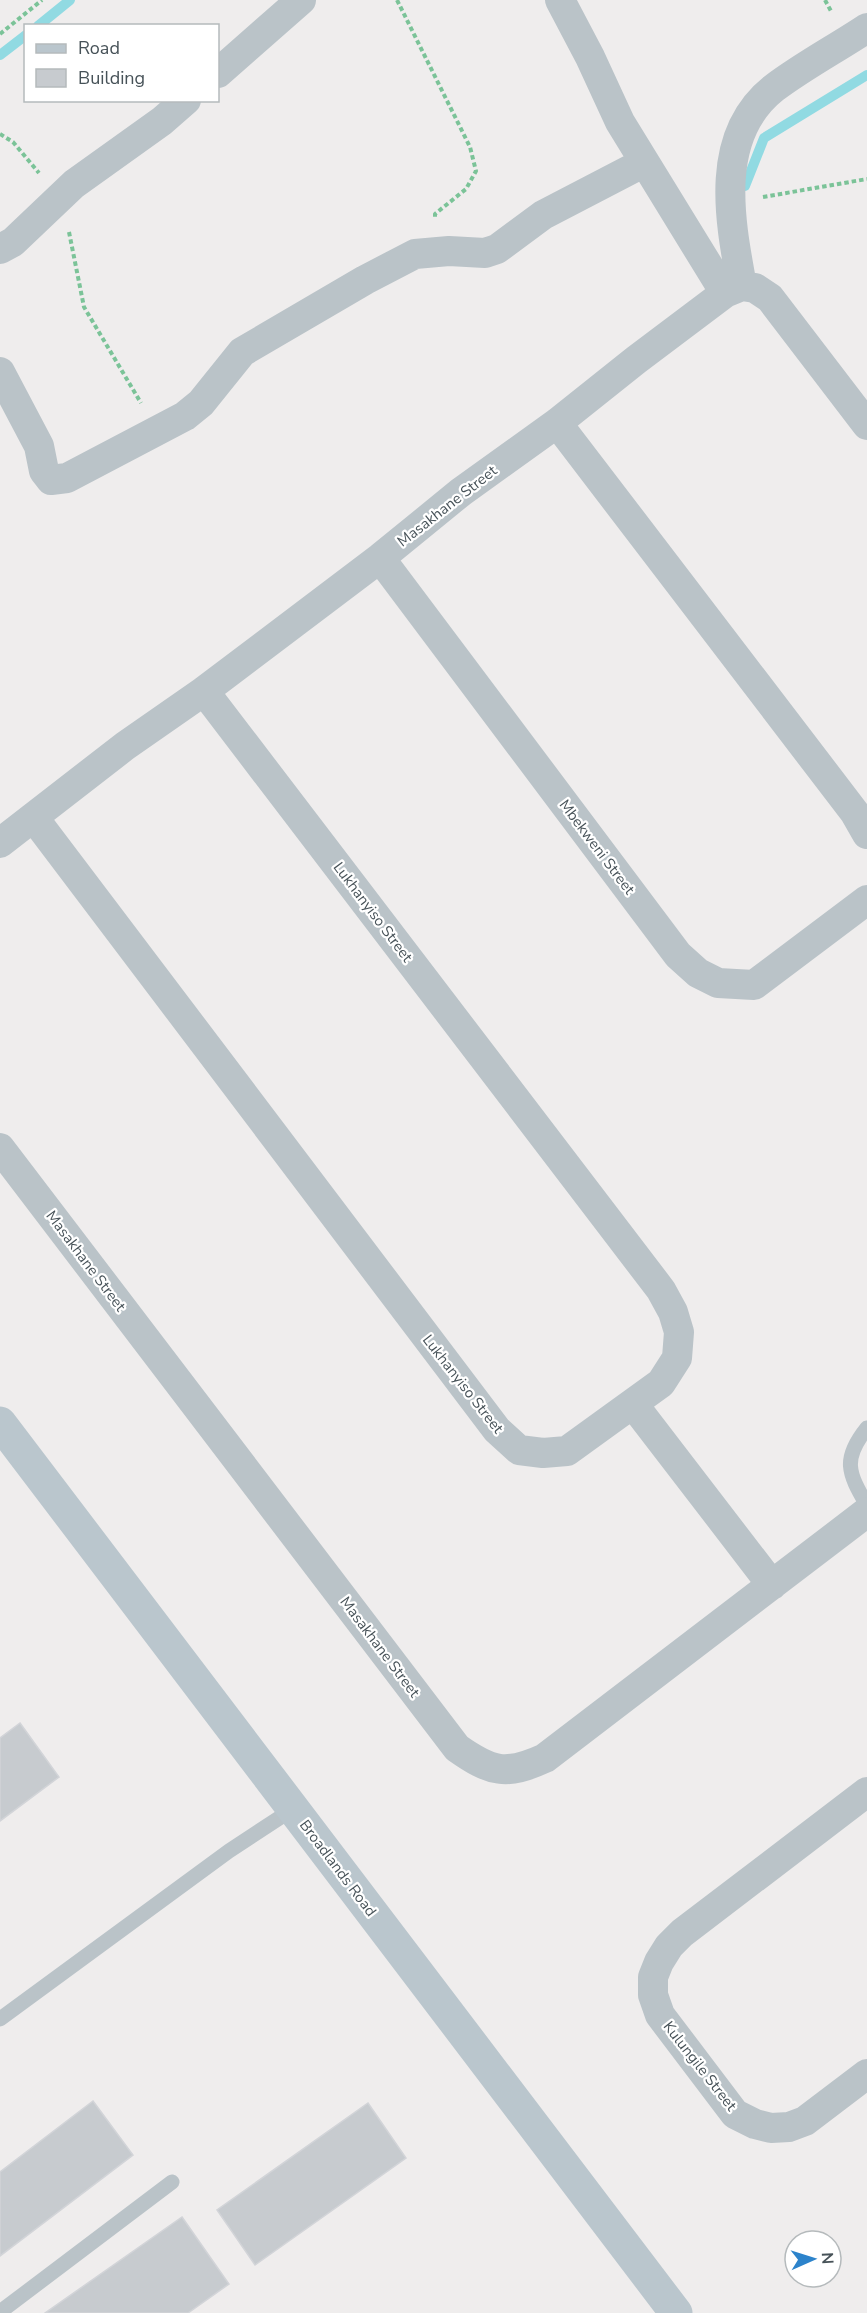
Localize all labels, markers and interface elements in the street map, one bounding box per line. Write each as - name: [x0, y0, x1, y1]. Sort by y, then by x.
- legend: [24, 24, 219, 102]
- text: Road: [78, 36, 120, 60]
- text: Building: [78, 66, 145, 90]
- street label: Masakhane Street: [393, 460, 501, 551]
- street label: Mbekweni Street: [555, 795, 640, 899]
- street label: Lukhanyiso Street: [329, 858, 418, 967]
- street label: Masakhane Street: [42, 1207, 131, 1316]
- street label: Lukhanyiso Street: [418, 1330, 508, 1438]
- street label: Masakhane Street: [336, 1593, 425, 1702]
- street label: Broadlands Road: [295, 1816, 381, 1920]
- street label: Kulungile Street: [659, 2017, 742, 2115]
- north arrow: [783, 2229, 843, 2289]
- text: N: [816, 2252, 838, 2265]

